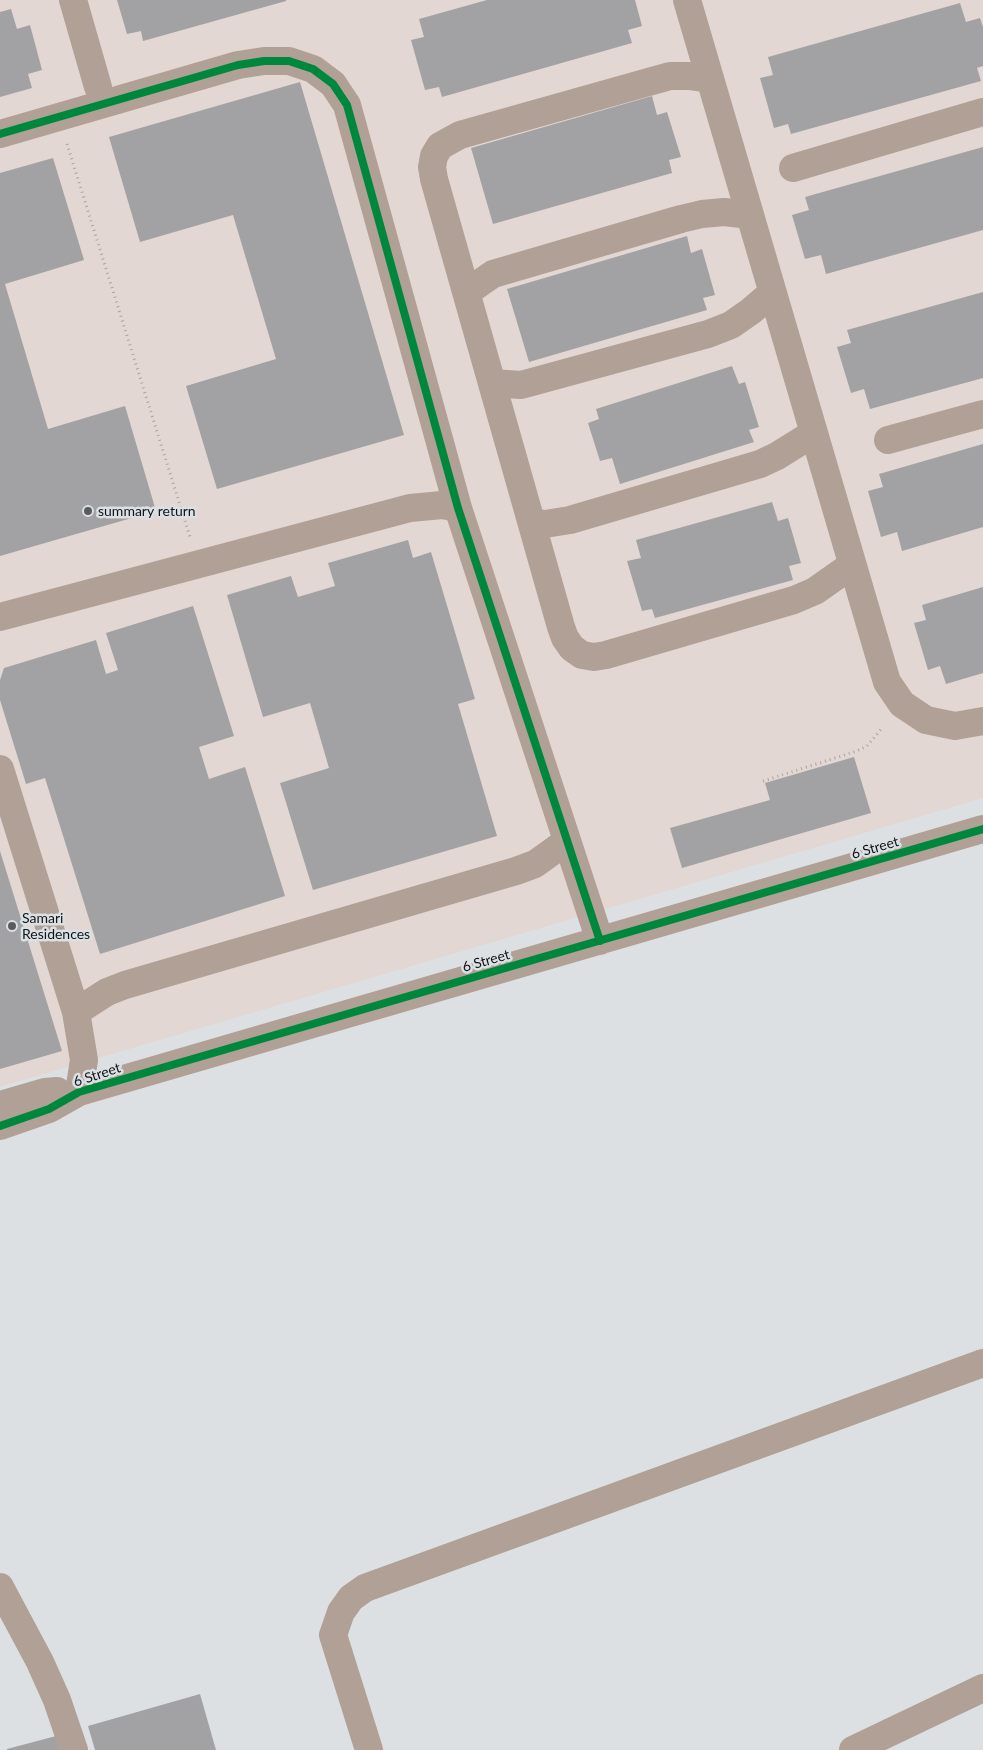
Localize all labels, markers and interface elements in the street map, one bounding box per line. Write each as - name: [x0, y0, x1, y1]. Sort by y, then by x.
- place label: summary return: [98, 503, 196, 519]
- marker: summary return: [82, 505, 94, 517]
- street label: 6 Street: [849, 833, 901, 863]
- place label: Samari Residences: [22, 910, 90, 942]
- marker: Samari Residences: [6, 920, 18, 932]
- street label: 6 Street: [460, 946, 512, 976]
- street label: 6 Street: [71, 1060, 123, 1090]

